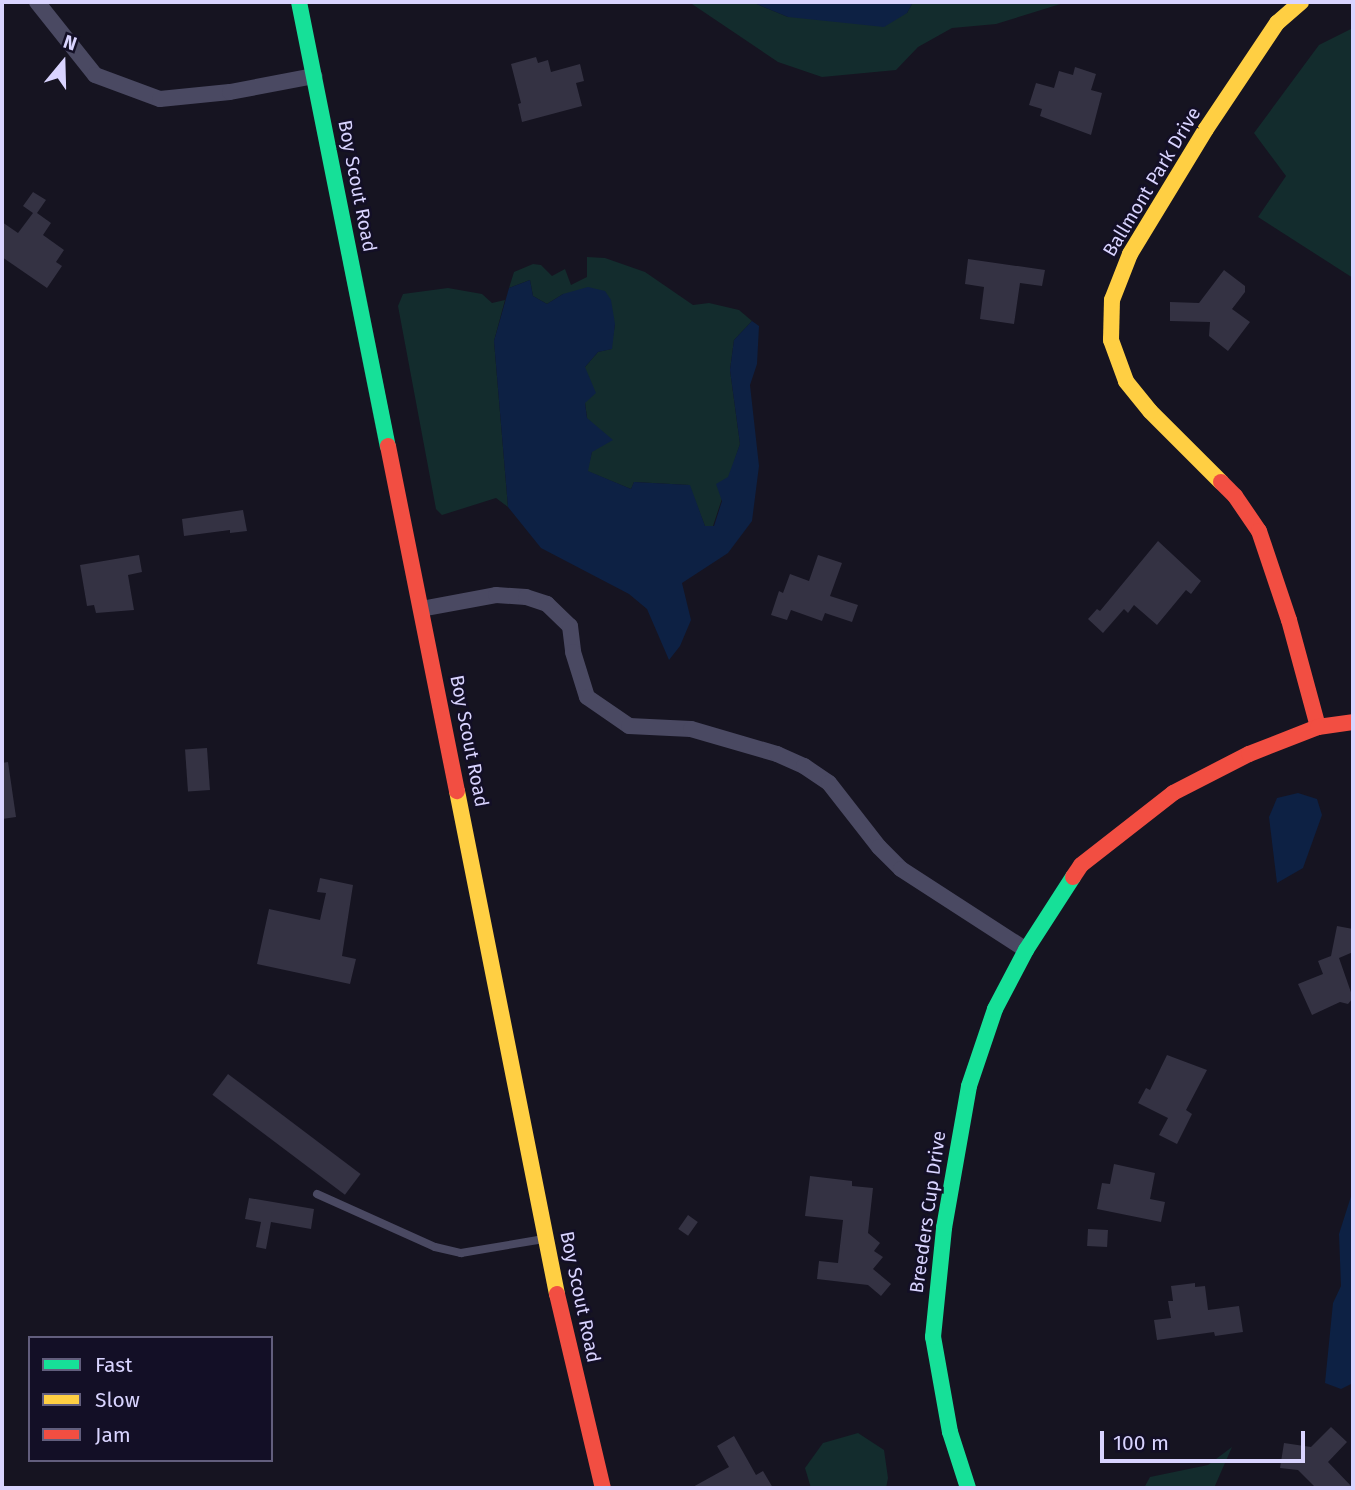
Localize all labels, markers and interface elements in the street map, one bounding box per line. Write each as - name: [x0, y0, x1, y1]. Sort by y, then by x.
- north arrow: [28, 28, 98, 98]
- text: N: [60, 30, 80, 56]
- street label: Ballmont Park Drive: [1098, 103, 1206, 261]
- street label: Boy Scout Road: [333, 118, 381, 254]
- street label: Boy Scout Road: [445, 673, 493, 809]
- street label: Breeders Cup Drive: [905, 1129, 951, 1295]
- street label: Boy Scout Road: [555, 1229, 605, 1365]
- legend: [28, 1336, 273, 1462]
- text: Fast: [95, 1352, 133, 1378]
- text: Slow: [95, 1387, 140, 1413]
- scale bar: [1103, 1416, 1308, 1460]
- text: Jam: [95, 1422, 131, 1448]
- text: 100 m: [1113, 1430, 1169, 1456]

